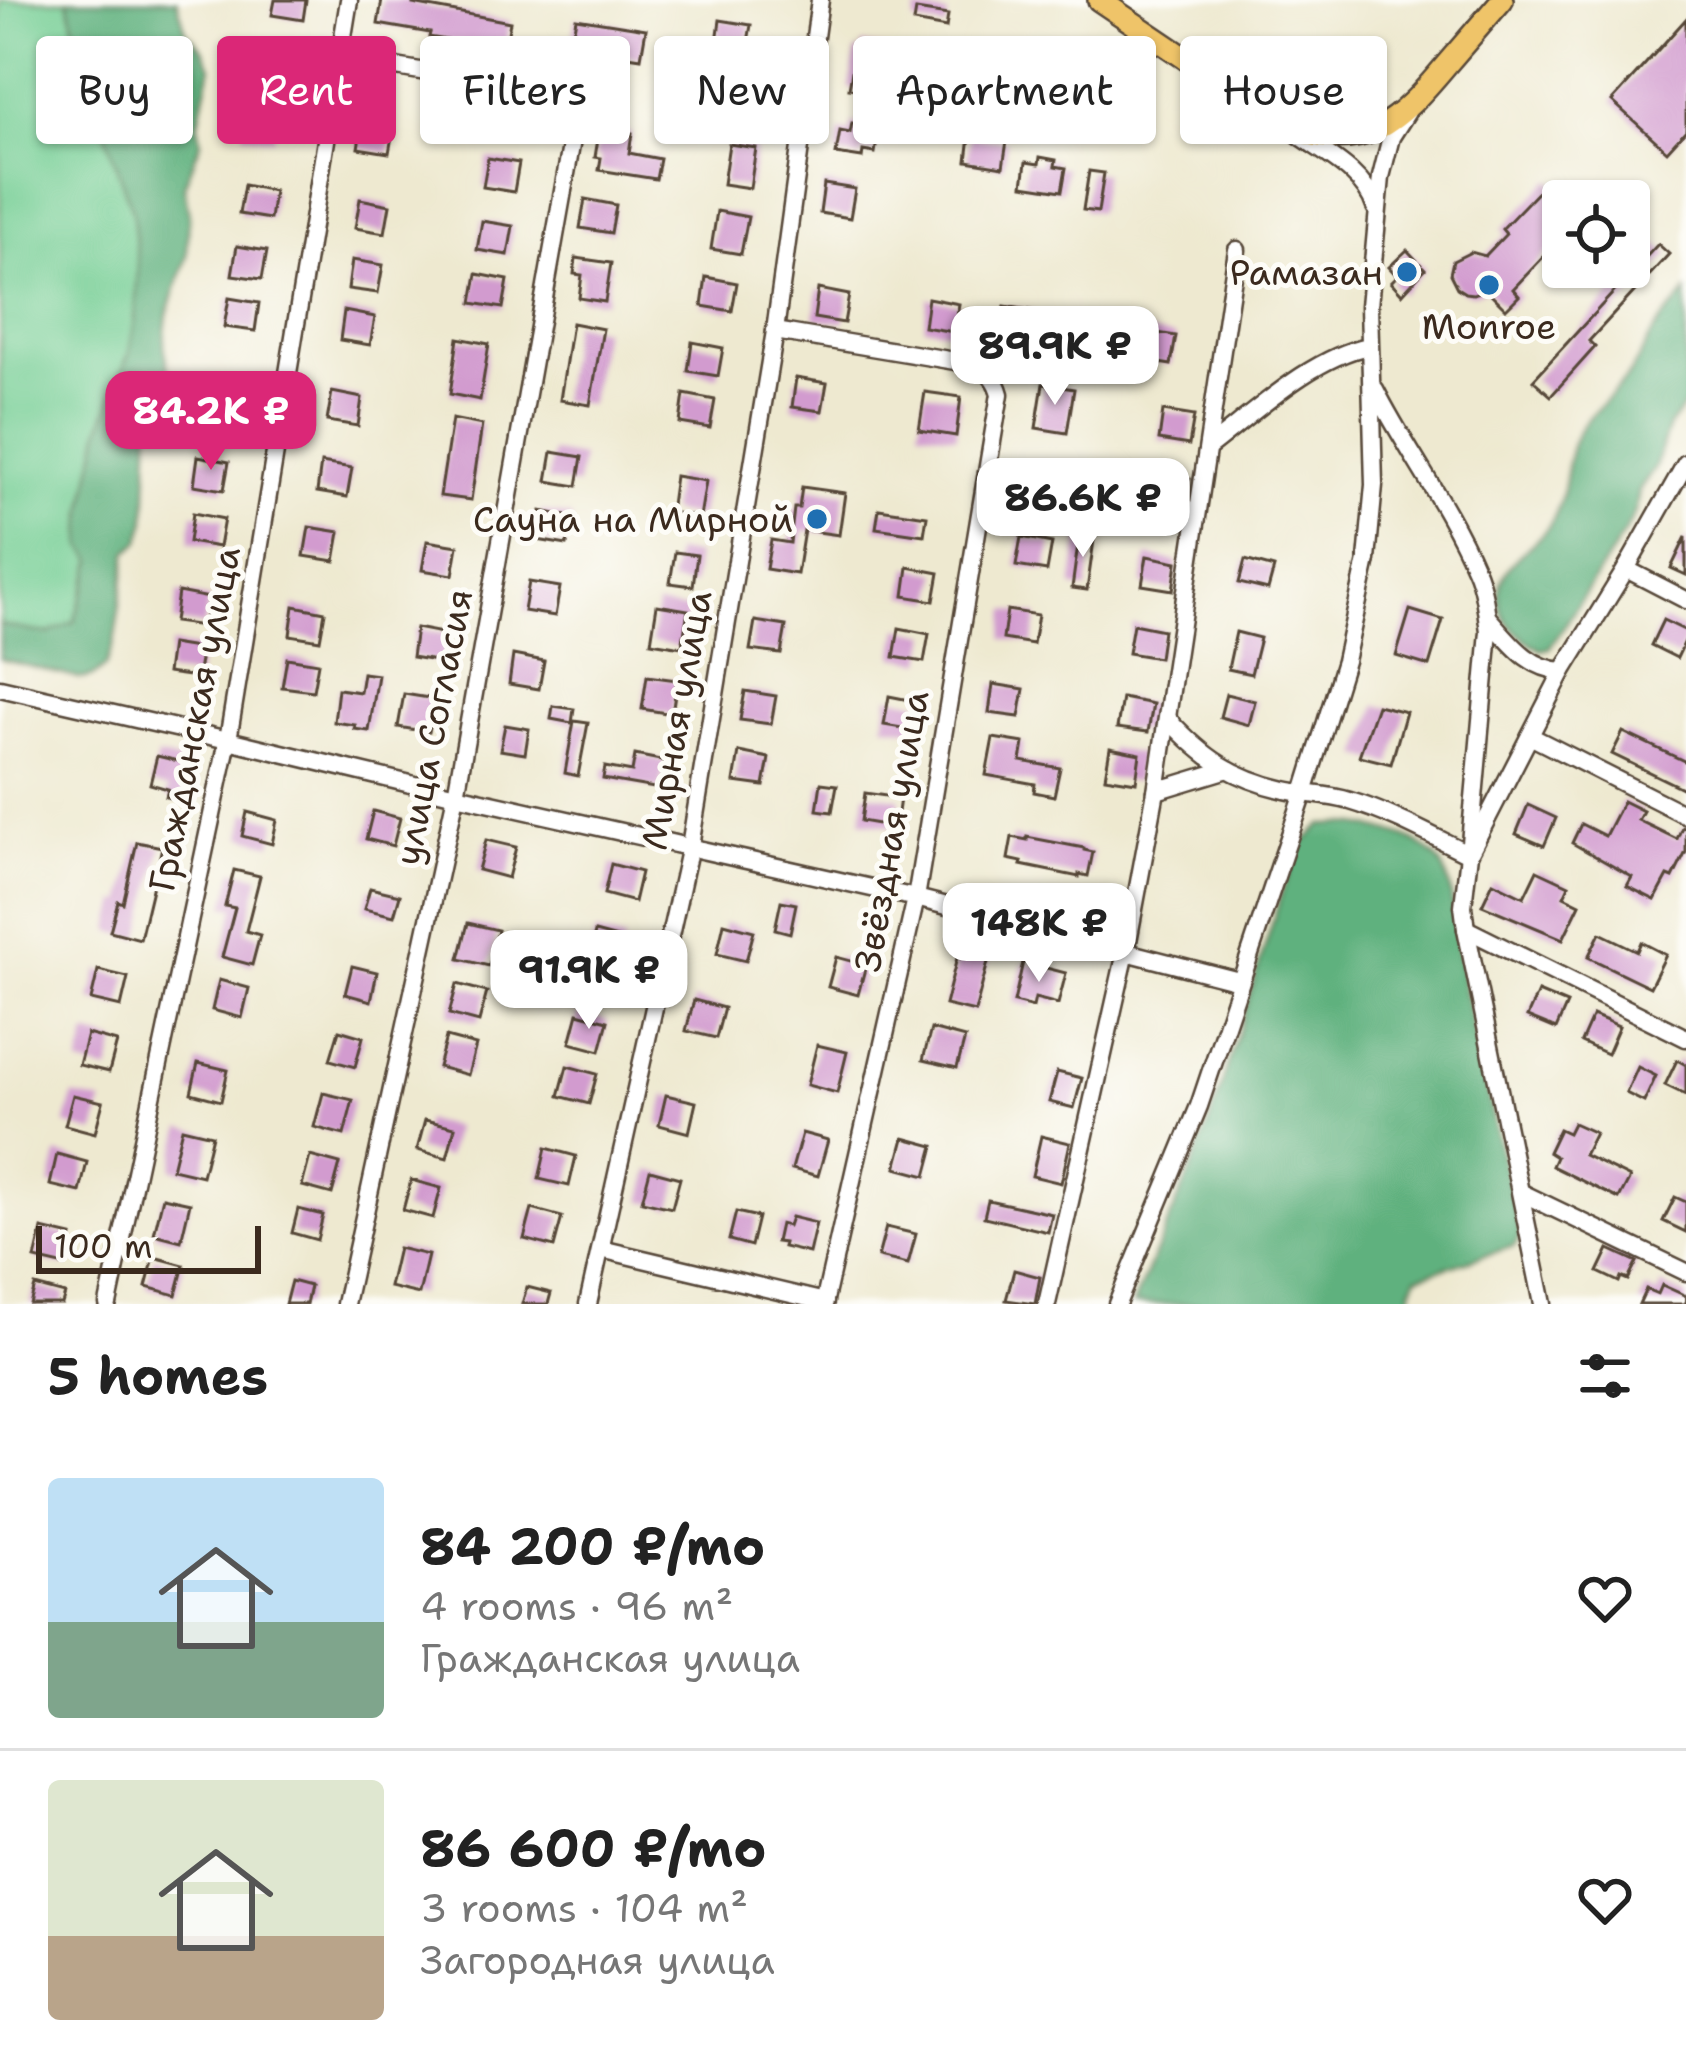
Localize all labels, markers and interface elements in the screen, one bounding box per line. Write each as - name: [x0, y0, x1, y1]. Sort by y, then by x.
- chip: Buy: [36, 36, 193, 144]
- chip: Rent: [217, 36, 396, 144]
- chip: Filters: [420, 36, 630, 144]
- chip: New: [654, 36, 829, 144]
- chip: Apartment: [853, 36, 1156, 144]
- chip: House: [1180, 36, 1387, 144]
- map controls: [1542, 180, 1650, 288]
- button: locate: [1542, 180, 1650, 288]
- place label: Рамазан: [1229, 248, 1383, 297]
- marker: Рамазан: [1394, 259, 1420, 285]
- marker: Monroe: [1476, 272, 1502, 298]
- place label: Monroe: [1422, 302, 1556, 351]
- pin: 89.9K ₽: [944, 306, 1166, 408]
- text: 89.9K ₽: [978, 319, 1132, 371]
- pin: 84.2K ₽: [100, 371, 322, 473]
- text: 84.2K ₽: [132, 384, 290, 436]
- pin: 86.6K ₽: [972, 458, 1194, 560]
- text: 86.6K ₽: [1004, 471, 1162, 523]
- place label: Сауна на Мирной: [473, 495, 793, 544]
- marker: Сауна на Мирной: [804, 506, 830, 532]
- street label: Гражданская улица: [137, 542, 252, 896]
- street label: улица Согласия: [383, 585, 484, 869]
- street label: Мирная улица: [630, 587, 723, 854]
- street label: Звёздная улица: [843, 687, 940, 976]
- pin: 148K ₽: [941, 883, 1137, 985]
- text: 148K ₽: [970, 896, 1108, 948]
- pin: 91.9K ₽: [478, 930, 700, 1032]
- text: 91.9K ₽: [517, 943, 661, 995]
- scale bar: [36, 1220, 261, 1273]
- text: 100 m: [54, 1224, 153, 1269]
- text: 5 homes: [48, 1342, 268, 1410]
- icon: filters: [1572, 1343, 1638, 1409]
- text: 84 200 ₽/mo: [420, 1512, 765, 1580]
- icon: home: [144, 1526, 288, 1670]
- icon: heart: [1572, 1565, 1638, 1631]
- text: 4 rooms · 96 m²: [420, 1580, 733, 1632]
- text: Гражданская улица: [420, 1632, 800, 1684]
- text: 86 600 ₽/mo: [420, 1814, 766, 1882]
- icon: home: [144, 1828, 288, 1972]
- icon: heart: [1572, 1867, 1638, 1933]
- text: 3 rooms · 104 m²: [420, 1882, 748, 1934]
- text: Загородная улица: [420, 1934, 775, 1986]

